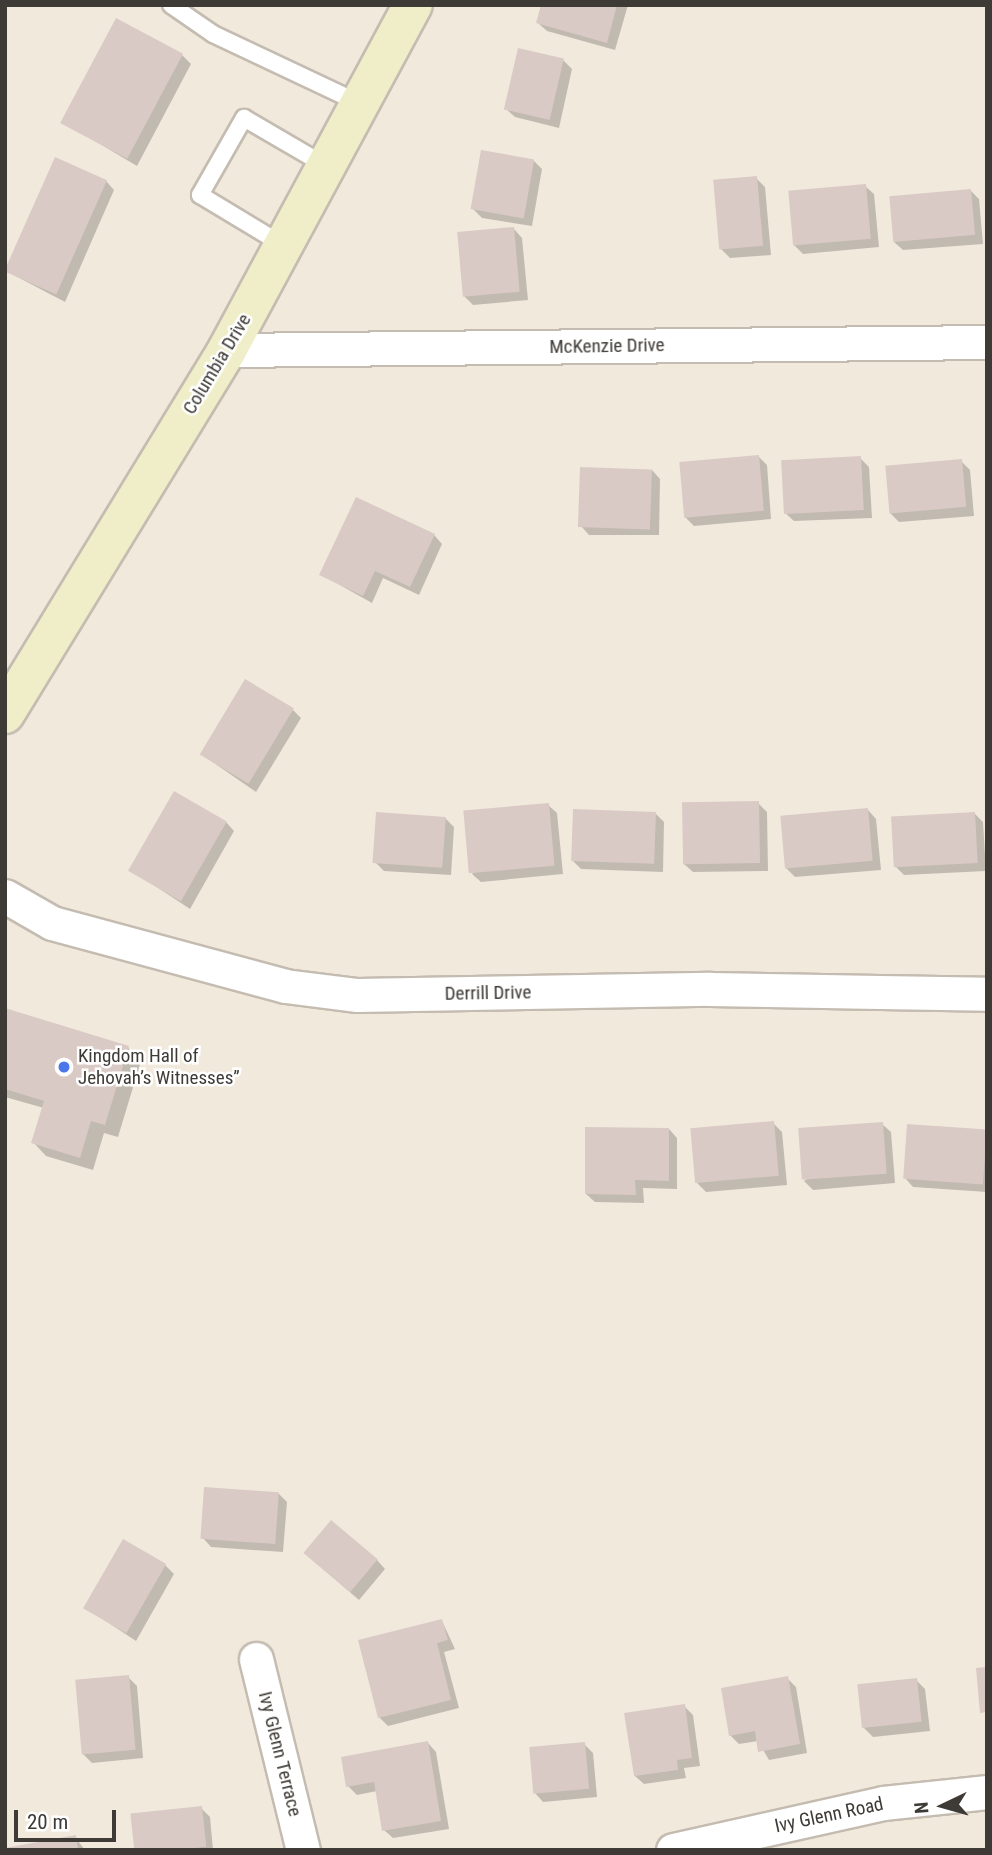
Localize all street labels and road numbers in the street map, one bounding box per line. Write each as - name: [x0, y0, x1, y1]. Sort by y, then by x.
- street label: Columbia Drive: [178, 310, 256, 418]
- street label: McKenzie Drive: [549, 334, 665, 358]
- street label: Derrill Drive: [444, 981, 532, 1005]
- street label: Ivy Glenn Terrace: [253, 1689, 307, 1819]
- street label: Ivy Glenn Road: [773, 1792, 885, 1838]

